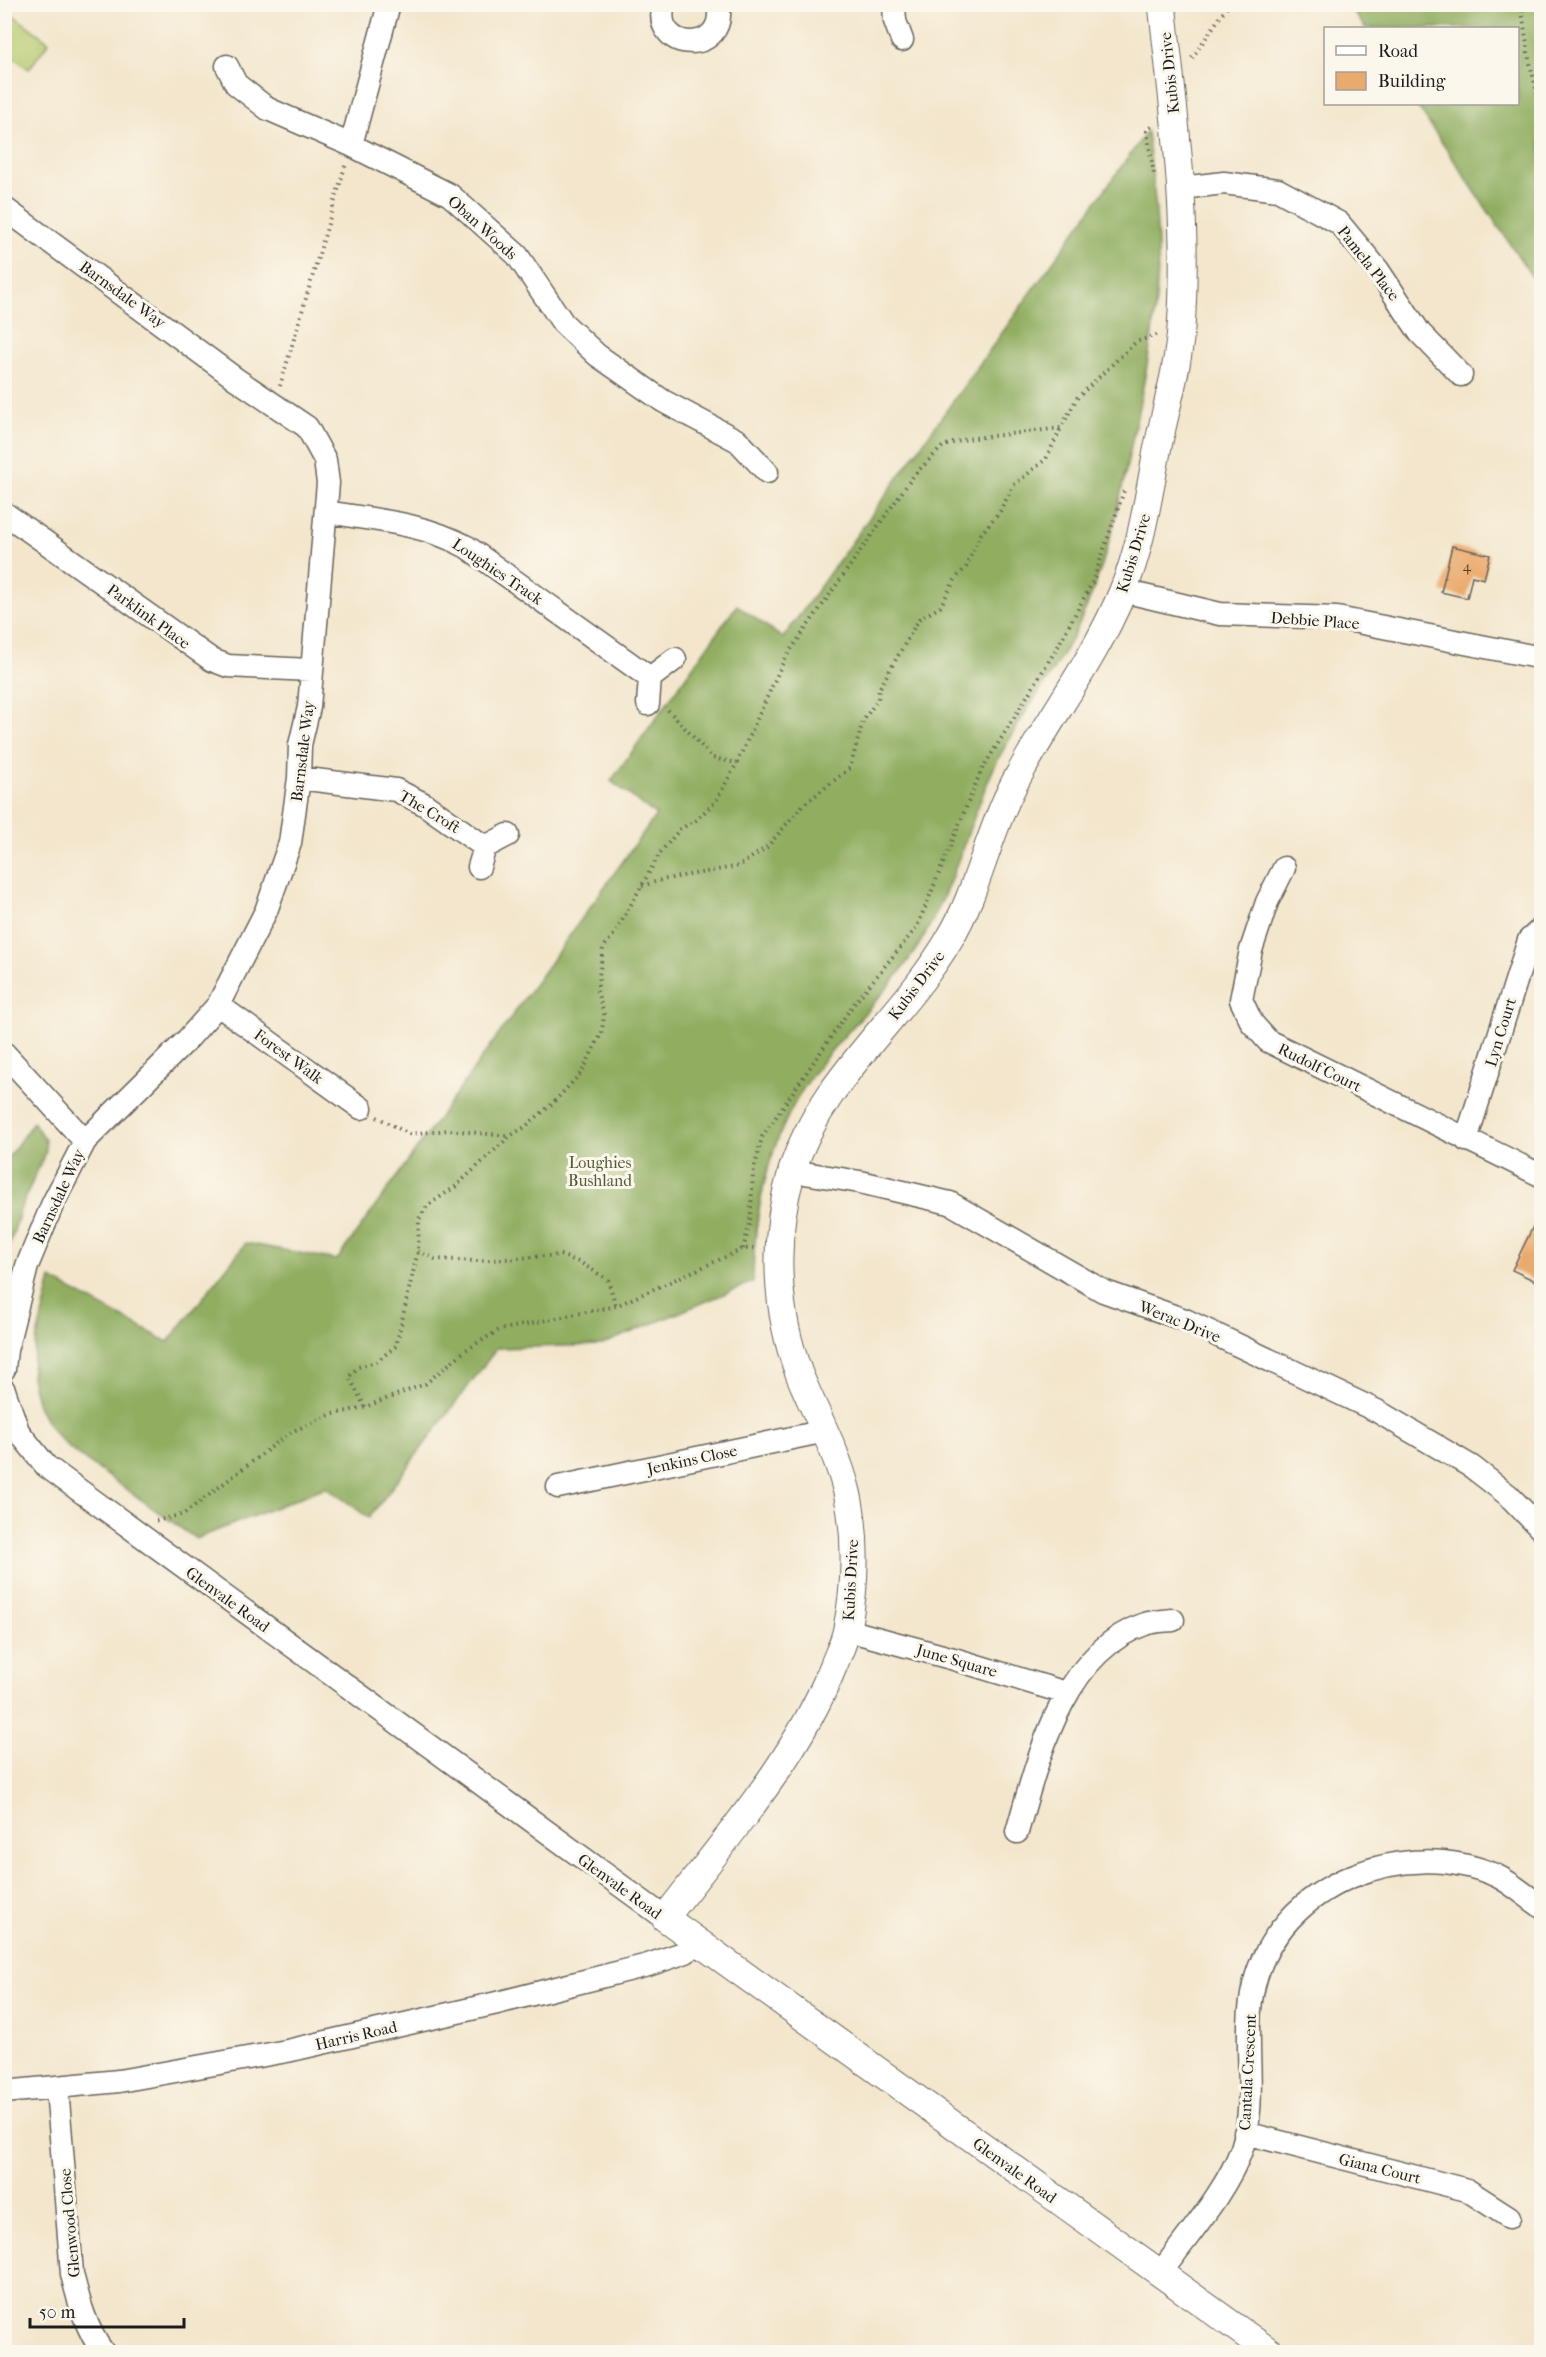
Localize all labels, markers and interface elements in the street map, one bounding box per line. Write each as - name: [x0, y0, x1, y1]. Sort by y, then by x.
- legend: [1324, 27, 1519, 105]
- street label: Kubis Drive: [1156, 31, 1183, 115]
- text: Road: [1378, 41, 1418, 62]
- text: Building: [1378, 71, 1446, 92]
- street label: Oban Woods: [444, 191, 521, 263]
- street label: Pamela Place: [1334, 222, 1404, 305]
- street label: Barnsdale Way: [76, 257, 170, 332]
- street label: Kubis Drive: [1112, 511, 1155, 595]
- street label: Loughies Track: [449, 534, 547, 609]
- house number: 4: [1463, 558, 1472, 575]
- street label: Parklink Place: [103, 580, 194, 653]
- street label: Debbie Place: [1270, 608, 1360, 633]
- street label: Barnsdale Way: [287, 699, 318, 803]
- street label: The Croft: [396, 786, 464, 837]
- street label: Kubis Drive: [884, 947, 949, 1024]
- street label: Lyn Court: [1481, 995, 1520, 1069]
- street label: Forest Walk: [250, 1025, 328, 1088]
- street label: Rudolf Court: [1275, 1039, 1365, 1096]
- street label: Barnsdale Way: [28, 1146, 89, 1246]
- park label: Loughies Bushland: [568, 1153, 632, 1190]
- street label: Werac Drive: [1135, 1296, 1223, 1346]
- street label: Jenkins Close: [643, 1441, 739, 1479]
- street label: Kubis Drive: [839, 1539, 862, 1621]
- street label: Glenvale Road: [182, 1563, 274, 1636]
- street label: June Square: [912, 1639, 999, 1681]
- street label: Glenvale Road: [574, 1850, 666, 1923]
- street label: Cantala Crescent: [1235, 2013, 1260, 2131]
- street label: Harris Road: [313, 2017, 399, 2054]
- street label: Glenvale Road: [969, 2134, 1061, 2207]
- street label: Giana Court: [1337, 2149, 1423, 2188]
- street label: Glenwood Close: [55, 2168, 84, 2278]
- scale bar: [30, 2291, 184, 2329]
- text: 50 m: [39, 2302, 76, 2323]

